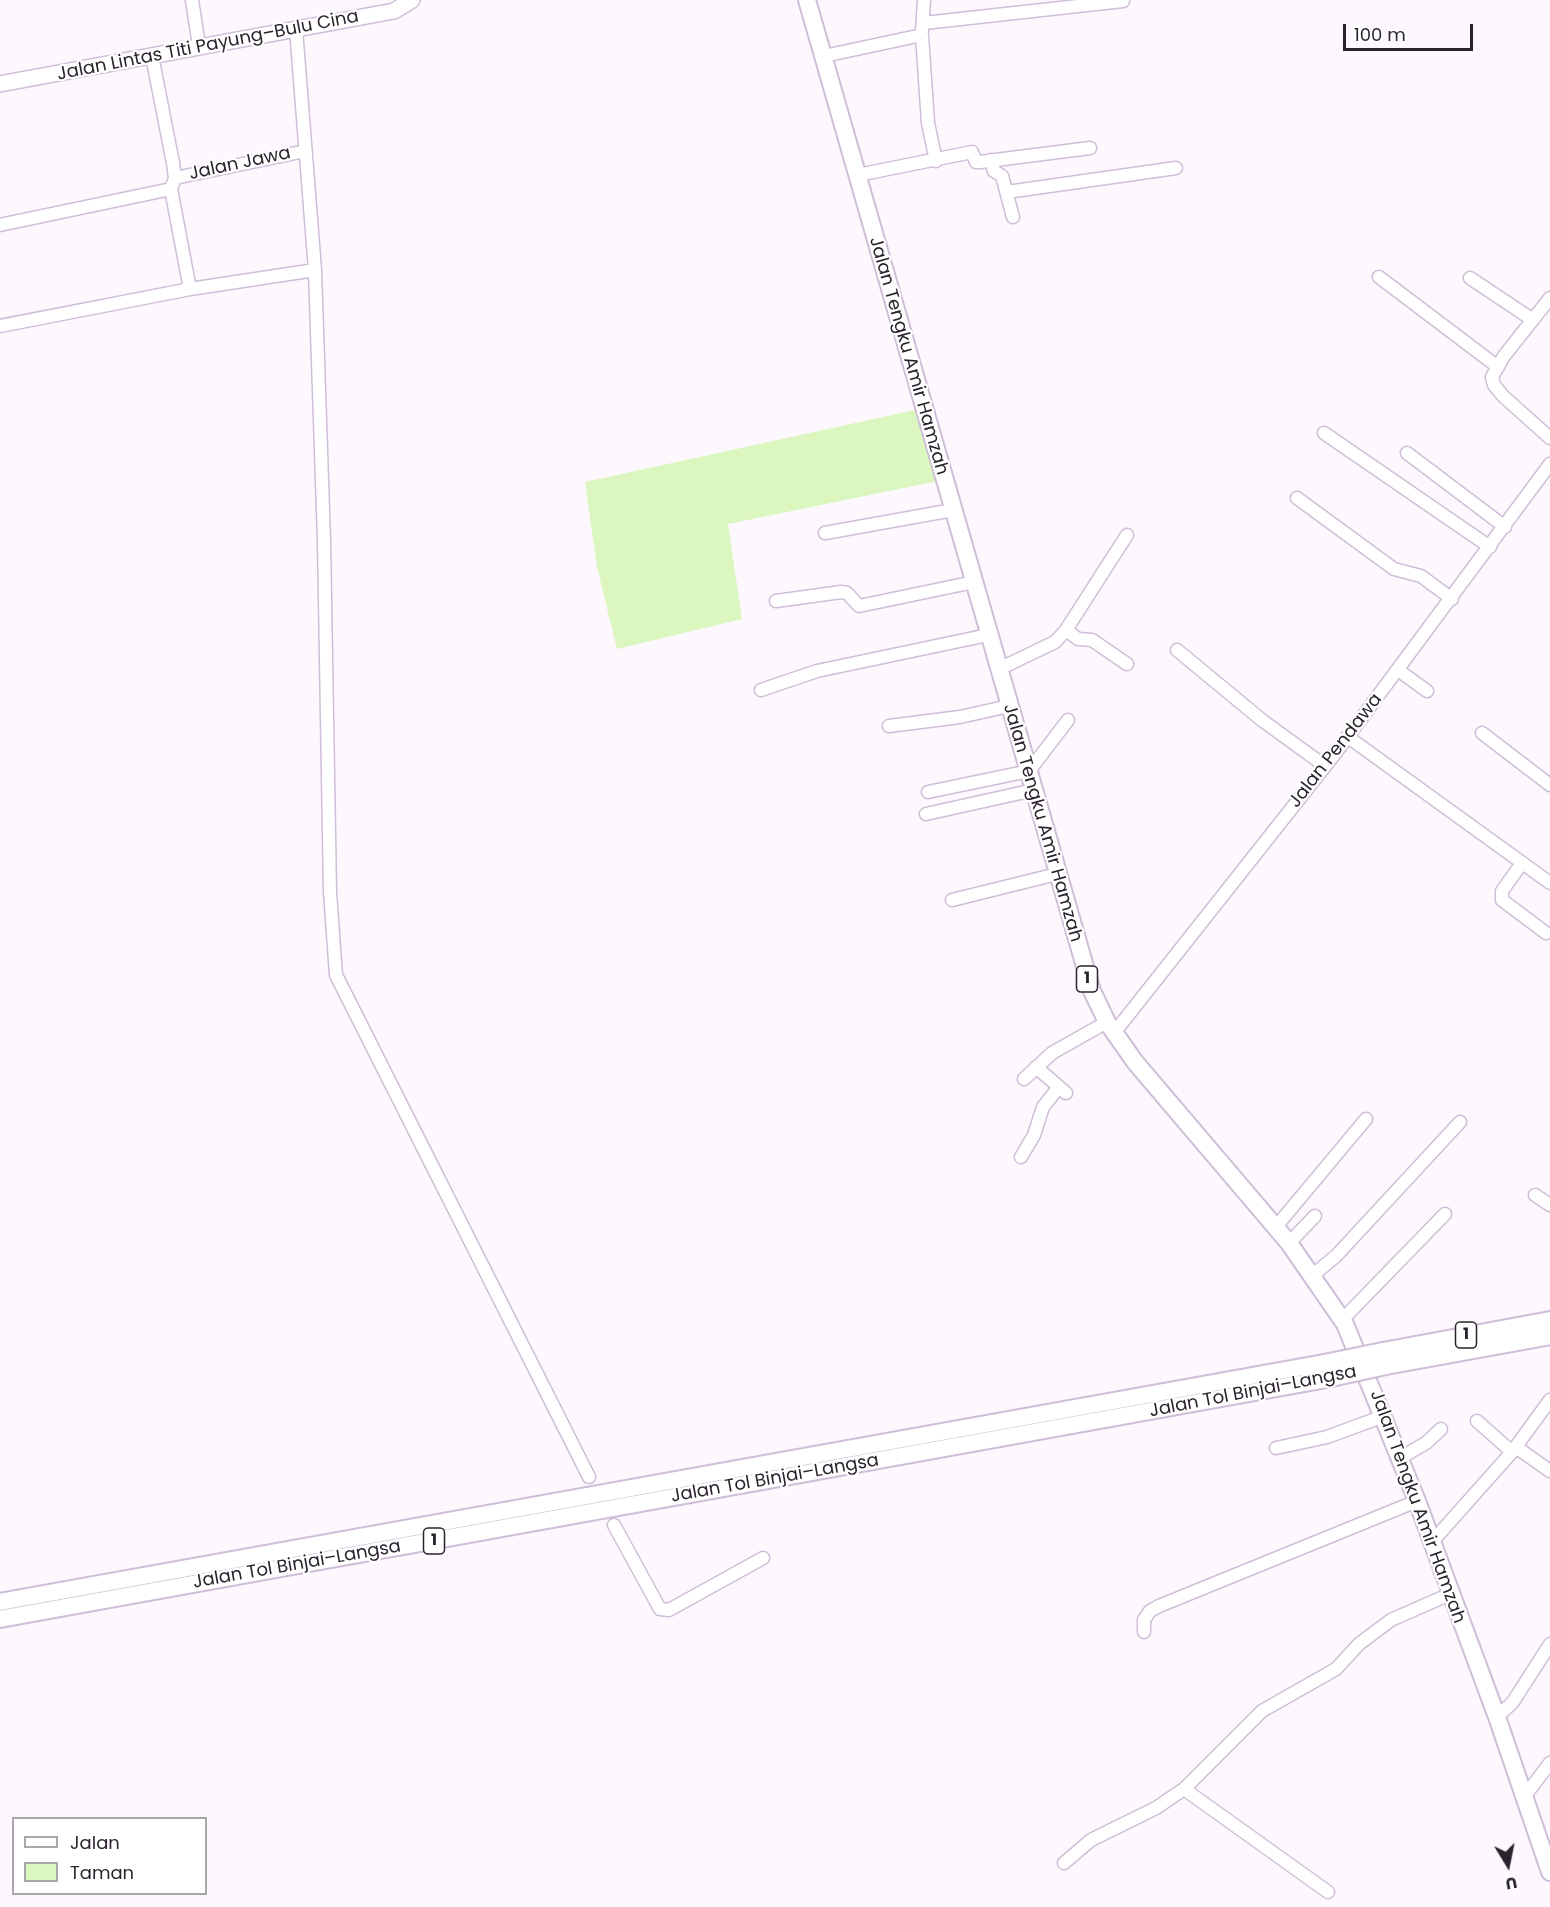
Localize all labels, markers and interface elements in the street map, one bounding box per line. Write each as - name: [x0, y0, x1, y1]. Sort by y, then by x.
- street label: Jalan Lintas Titi Payung–Bulu Cina: [55, 6, 361, 86]
- scale bar: [1346, 12, 1476, 50]
- text: 100 m: [1354, 22, 1406, 47]
- street label: Jalan Jawa: [187, 143, 293, 185]
- street label: Jalan Tengku Amir Hamzah: [864, 235, 952, 477]
- street label: Jalan Pendawa: [1285, 690, 1387, 812]
- street label: Jalan Tengku Amir Hamzah: [998, 702, 1086, 944]
- road number: 1: [1076, 966, 1098, 992]
- road number: 1: [1456, 1322, 1476, 1348]
- street label: Jalan Tol Binjai–Langsa: [1148, 1361, 1358, 1423]
- street label: Jalan Tengku Amir Hamzah: [1365, 1388, 1469, 1626]
- street label: Jalan Tol Binjai–Langsa: [669, 1450, 881, 1508]
- road number: 1: [424, 1528, 444, 1554]
- street label: Jalan Tol Binjai–Langsa: [191, 1536, 403, 1594]
- legend: [12, 1817, 207, 1895]
- text: Jalan: [70, 1830, 120, 1855]
- north arrow: [1478, 1835, 1538, 1895]
- text: Taman: [70, 1860, 134, 1885]
- text: U: [1504, 1871, 1519, 1896]

